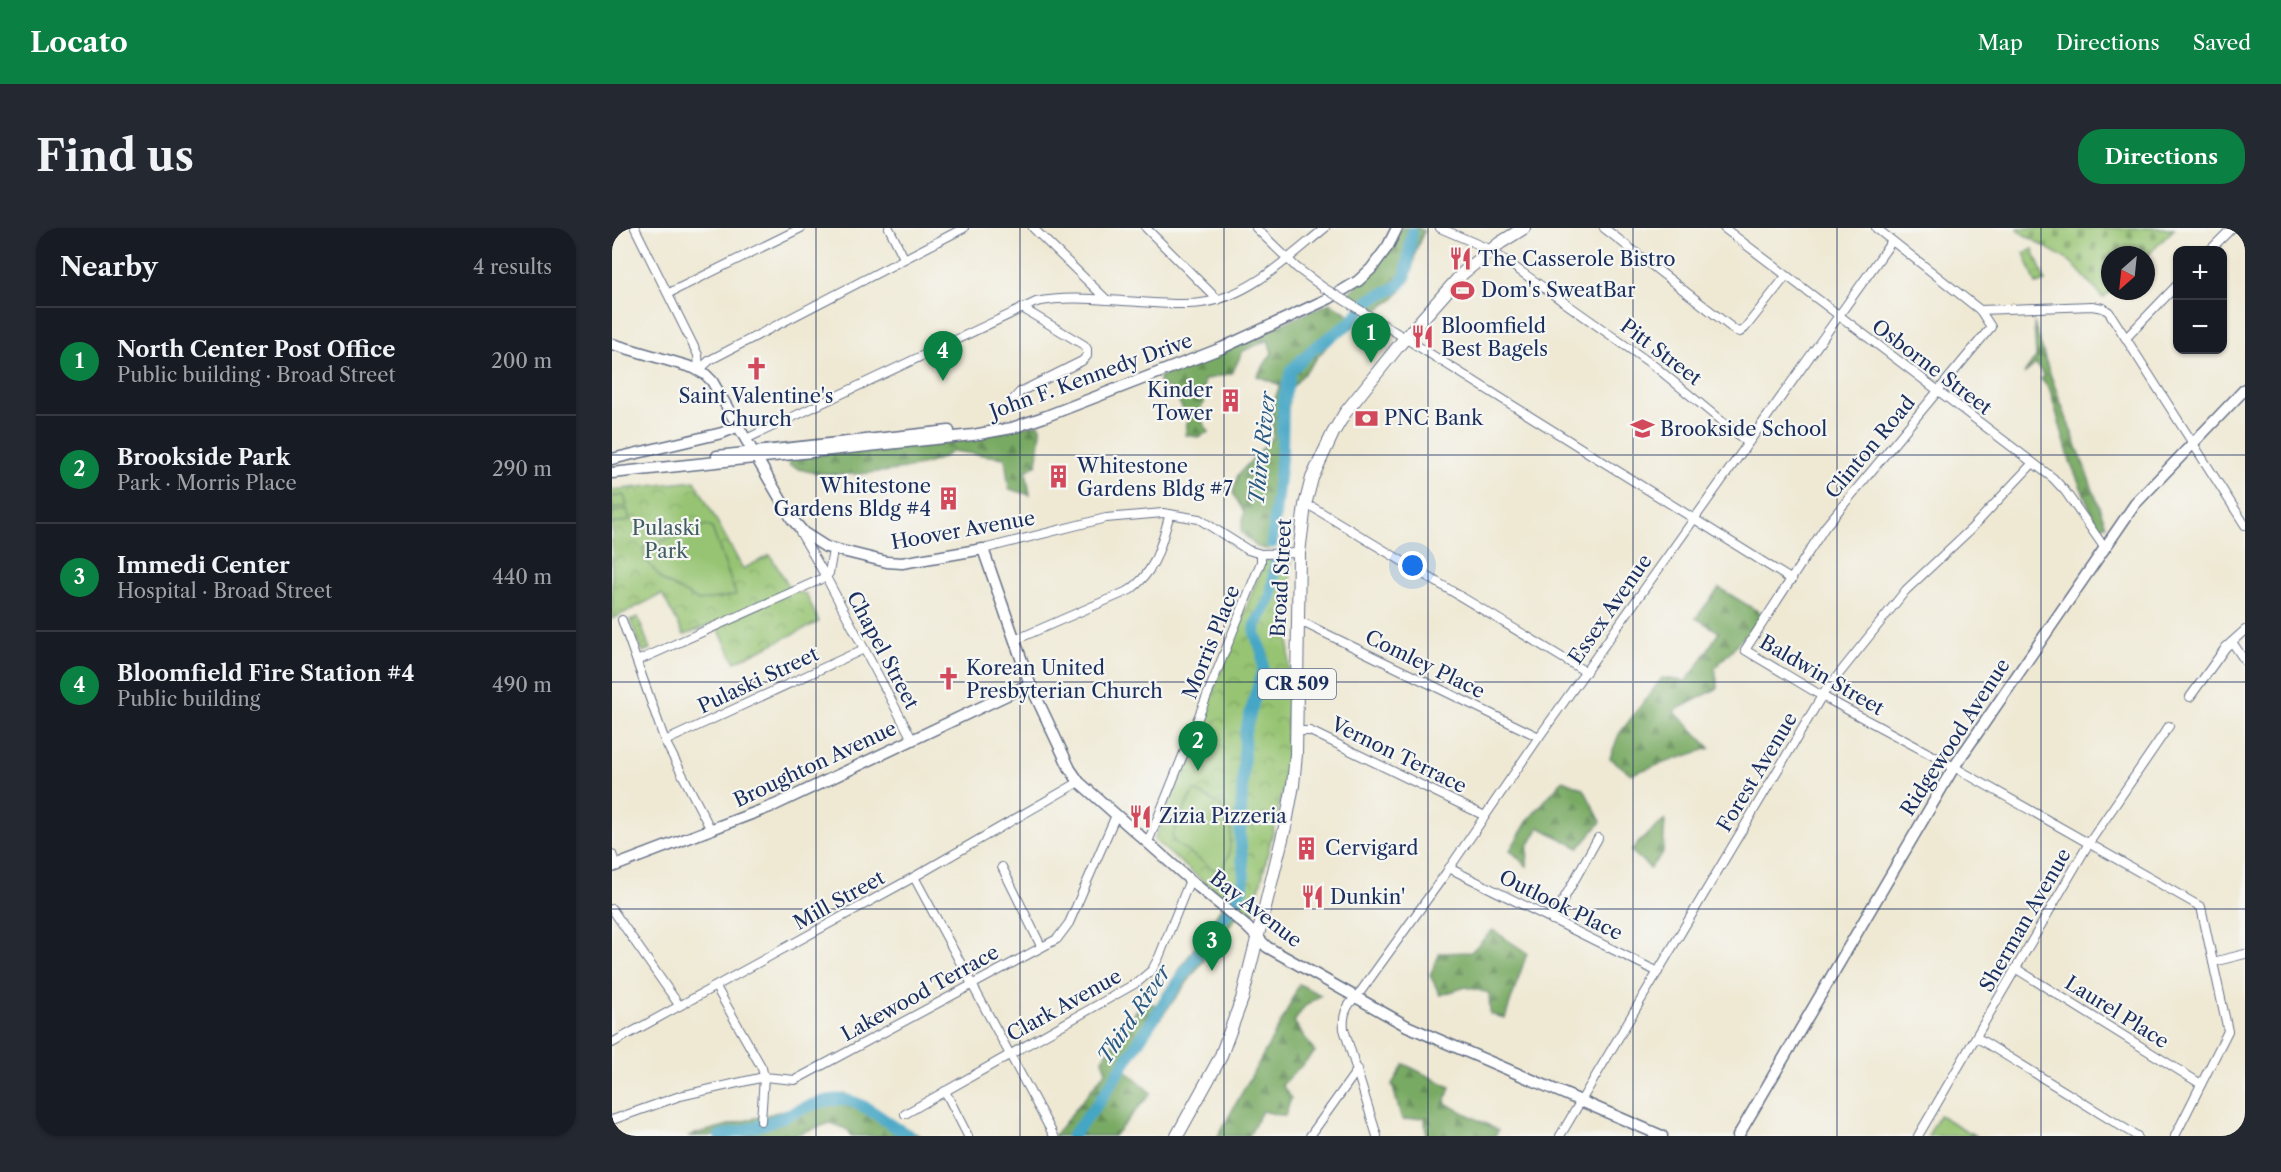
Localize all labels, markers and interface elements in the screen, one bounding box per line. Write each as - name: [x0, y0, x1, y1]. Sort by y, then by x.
- text: Locato: [30, 25, 128, 59]
- text: Map: [1978, 30, 2023, 55]
- text: Directions: [2056, 30, 2160, 55]
- text: Saved: [2193, 30, 2251, 55]
- button: Directions: [2078, 129, 2245, 184]
- text: Find us: [36, 130, 194, 182]
- restaurant icon: The Casserole Bistro: [1447, 246, 1473, 272]
- north arrow: [2101, 246, 2155, 300]
- map controls: [2173, 246, 2227, 354]
- button: +: [2173, 246, 2227, 300]
- place label: The Casserole Bistro: [1478, 247, 1676, 271]
- text: Nearby: [60, 251, 158, 283]
- text: 4 results: [473, 255, 552, 279]
- sports icon: Dom's SweatBar: [1450, 277, 1476, 303]
- place label: Dom's SweatBar: [1481, 278, 1636, 302]
- button: −: [2173, 300, 2227, 354]
- pin: 1: [1352, 314, 1390, 363]
- place label: Bloomfield Best Bagels: [1441, 314, 1548, 361]
- street label: Pitt Street: [1616, 314, 1706, 390]
- street label: Osborne Street: [1867, 314, 1997, 420]
- restaurant icon: Bloomfield Best Bagels: [1410, 324, 1436, 350]
- street label: John F. Kennedy Drive: [984, 328, 1196, 425]
- pin: 4: [924, 332, 962, 381]
- text: North Center Post Office: [117, 336, 395, 363]
- text: 1: [75, 349, 84, 373]
- text: 200 m: [491, 349, 552, 373]
- church icon: Saint Valentine's Church: [743, 355, 769, 381]
- text: Public building · Broad Street: [117, 363, 396, 387]
- place label: Kinder Tower: [1147, 378, 1214, 425]
- place label: Saint Valentine's Church: [678, 384, 834, 431]
- building icon: Kinder Tower: [1218, 388, 1244, 414]
- water label: Third River: [1244, 389, 1280, 506]
- street label: Clinton Road: [1820, 391, 1920, 503]
- bank icon: PNC Bank: [1353, 405, 1379, 431]
- place label: PNC Bank: [1384, 406, 1484, 430]
- school or university icon: Brookside School: [1629, 416, 1655, 442]
- place label: Brookside School: [1660, 417, 1827, 441]
- text: Brookside Park: [117, 444, 290, 471]
- place label: Whitestone Gardens Bldg #7: [1076, 454, 1233, 501]
- text: 2: [74, 457, 85, 481]
- text: 290 m: [492, 457, 552, 481]
- building icon: Whitestone Gardens Bldg #7: [1046, 464, 1072, 490]
- text: Park · Morris Place: [117, 471, 297, 495]
- place label: Whitestone Gardens Bldg #4: [774, 474, 931, 521]
- building icon: Whitestone Gardens Bldg #4: [936, 485, 962, 511]
- street label: Hoover Avenue: [889, 506, 1037, 554]
- park label: Pulaski Park: [632, 516, 700, 563]
- street label: Broad Street: [1266, 518, 1296, 638]
- street label: Essex Avenue: [1563, 549, 1657, 669]
- your location: [1398, 551, 1427, 580]
- text: Immedi Center: [117, 552, 290, 579]
- text: 3: [74, 565, 85, 589]
- text: 440 m: [492, 565, 552, 589]
- text: Hospital · Broad Street: [117, 579, 332, 603]
- street label: Morris Place: [1177, 582, 1245, 702]
- street label: Chapel Street: [842, 587, 924, 713]
- street label: Comley Place: [1361, 625, 1489, 703]
- street label: Baldwin Street: [1756, 630, 1888, 720]
- street label: Pulaski Street: [694, 642, 822, 718]
- street label: Ridgewood Avenue: [1895, 654, 2015, 820]
- place label: Korean United Presbyterian Church: [966, 656, 1163, 703]
- text: Bloomfield Fire Station #4: [117, 660, 415, 687]
- church icon: Korean United Presbyterian Church: [935, 666, 961, 692]
- road number: CR 509: [1258, 669, 1336, 699]
- text: 4: [74, 673, 85, 697]
- text: 490 m: [492, 673, 552, 697]
- text: Public building: [117, 687, 260, 711]
- street label: Forest Avenue: [1712, 708, 1802, 836]
- street label: Vernon Terrace: [1326, 711, 1471, 798]
- street label: Broughton Avenue: [730, 716, 900, 812]
- pin: 2: [1178, 722, 1218, 771]
- restaurant icon: Zizia Pizzeria: [1128, 803, 1154, 829]
- place label: Zizia Pizzeria: [1159, 804, 1287, 828]
- building icon: Cervigard: [1294, 835, 1320, 861]
- place label: Cervigard: [1325, 836, 1418, 860]
- street label: Sherman Avenue: [1974, 844, 2076, 996]
- street label: Mill Street: [789, 865, 889, 935]
- street label: Outlook Place: [1495, 865, 1627, 945]
- street label: Bay Avenue: [1205, 866, 1307, 952]
- restaurant icon: Dunkin': [1299, 884, 1325, 910]
- place label: Dunkin': [1330, 885, 1405, 909]
- pin: 3: [1192, 922, 1232, 971]
- street label: Lakewood Terrace: [837, 940, 1003, 1046]
- water label: Third River: [1092, 959, 1177, 1068]
- street label: Clark Avenue: [1003, 964, 1125, 1046]
- street label: Laurel Place: [2061, 971, 2173, 1053]

